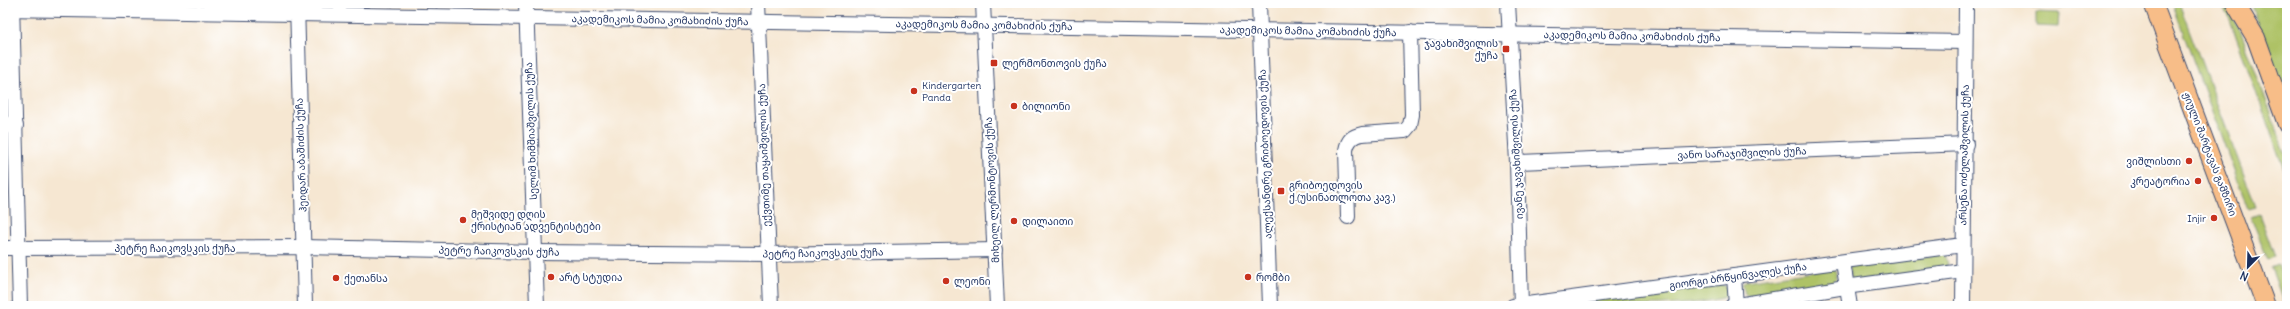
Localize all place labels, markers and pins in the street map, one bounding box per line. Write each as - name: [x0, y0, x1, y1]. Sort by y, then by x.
- place label: ჯავახიშვილის ქუჩა: [1424, 37, 1498, 62]
- marker: ჯავახიშვილის ქუჩა: [1501, 44, 1511, 54]
- place label: ლერმონთოვის ქუჩა: [1002, 57, 1107, 70]
- marker: ლერმონთოვის ქუჩა: [989, 58, 999, 68]
- place label: Kindergarten Panda: [922, 79, 981, 104]
- marker: Kindergarten Panda: [909, 86, 919, 96]
- place label: ბილიონი: [1022, 100, 1071, 113]
- marker: ბილიონი: [1009, 101, 1019, 111]
- place label: ვიშლისთი: [2126, 155, 2181, 168]
- marker: ვიშლისთი: [2184, 156, 2194, 166]
- place label: კრეატორია: [2130, 175, 2190, 188]
- marker: კრეატორია: [2193, 176, 2203, 186]
- place label: გრიბოედოვის ქ.(უსინათლოთა კავ.): [1289, 179, 1396, 204]
- marker: გრიბოედოვის ქ.(უსინათლოთა კავ.): [1276, 186, 1286, 196]
- place label: მეშვიდე დღის ქრისტიან ადვენტისტები: [471, 208, 601, 233]
- place label: Injir: [2187, 212, 2206, 225]
- marker: Injir: [2209, 213, 2219, 223]
- marker: მეშვიდე დღის ქრისტიან ადვენტისტები: [458, 215, 468, 225]
- place label: დილაითი: [1022, 215, 1073, 228]
- marker: დილაითი: [1009, 216, 1019, 226]
- place label: არტ სტუდია: [559, 271, 622, 284]
- place label: რომბი: [1256, 271, 1290, 284]
- place label: ქეთანსა: [344, 272, 388, 285]
- marker: არტ სტუდია: [546, 272, 556, 282]
- marker: რომბი: [1243, 272, 1253, 282]
- marker: ქეთანსა: [331, 273, 341, 283]
- place label: ლეონი: [954, 275, 991, 288]
- marker: ლეონი: [941, 276, 951, 286]

